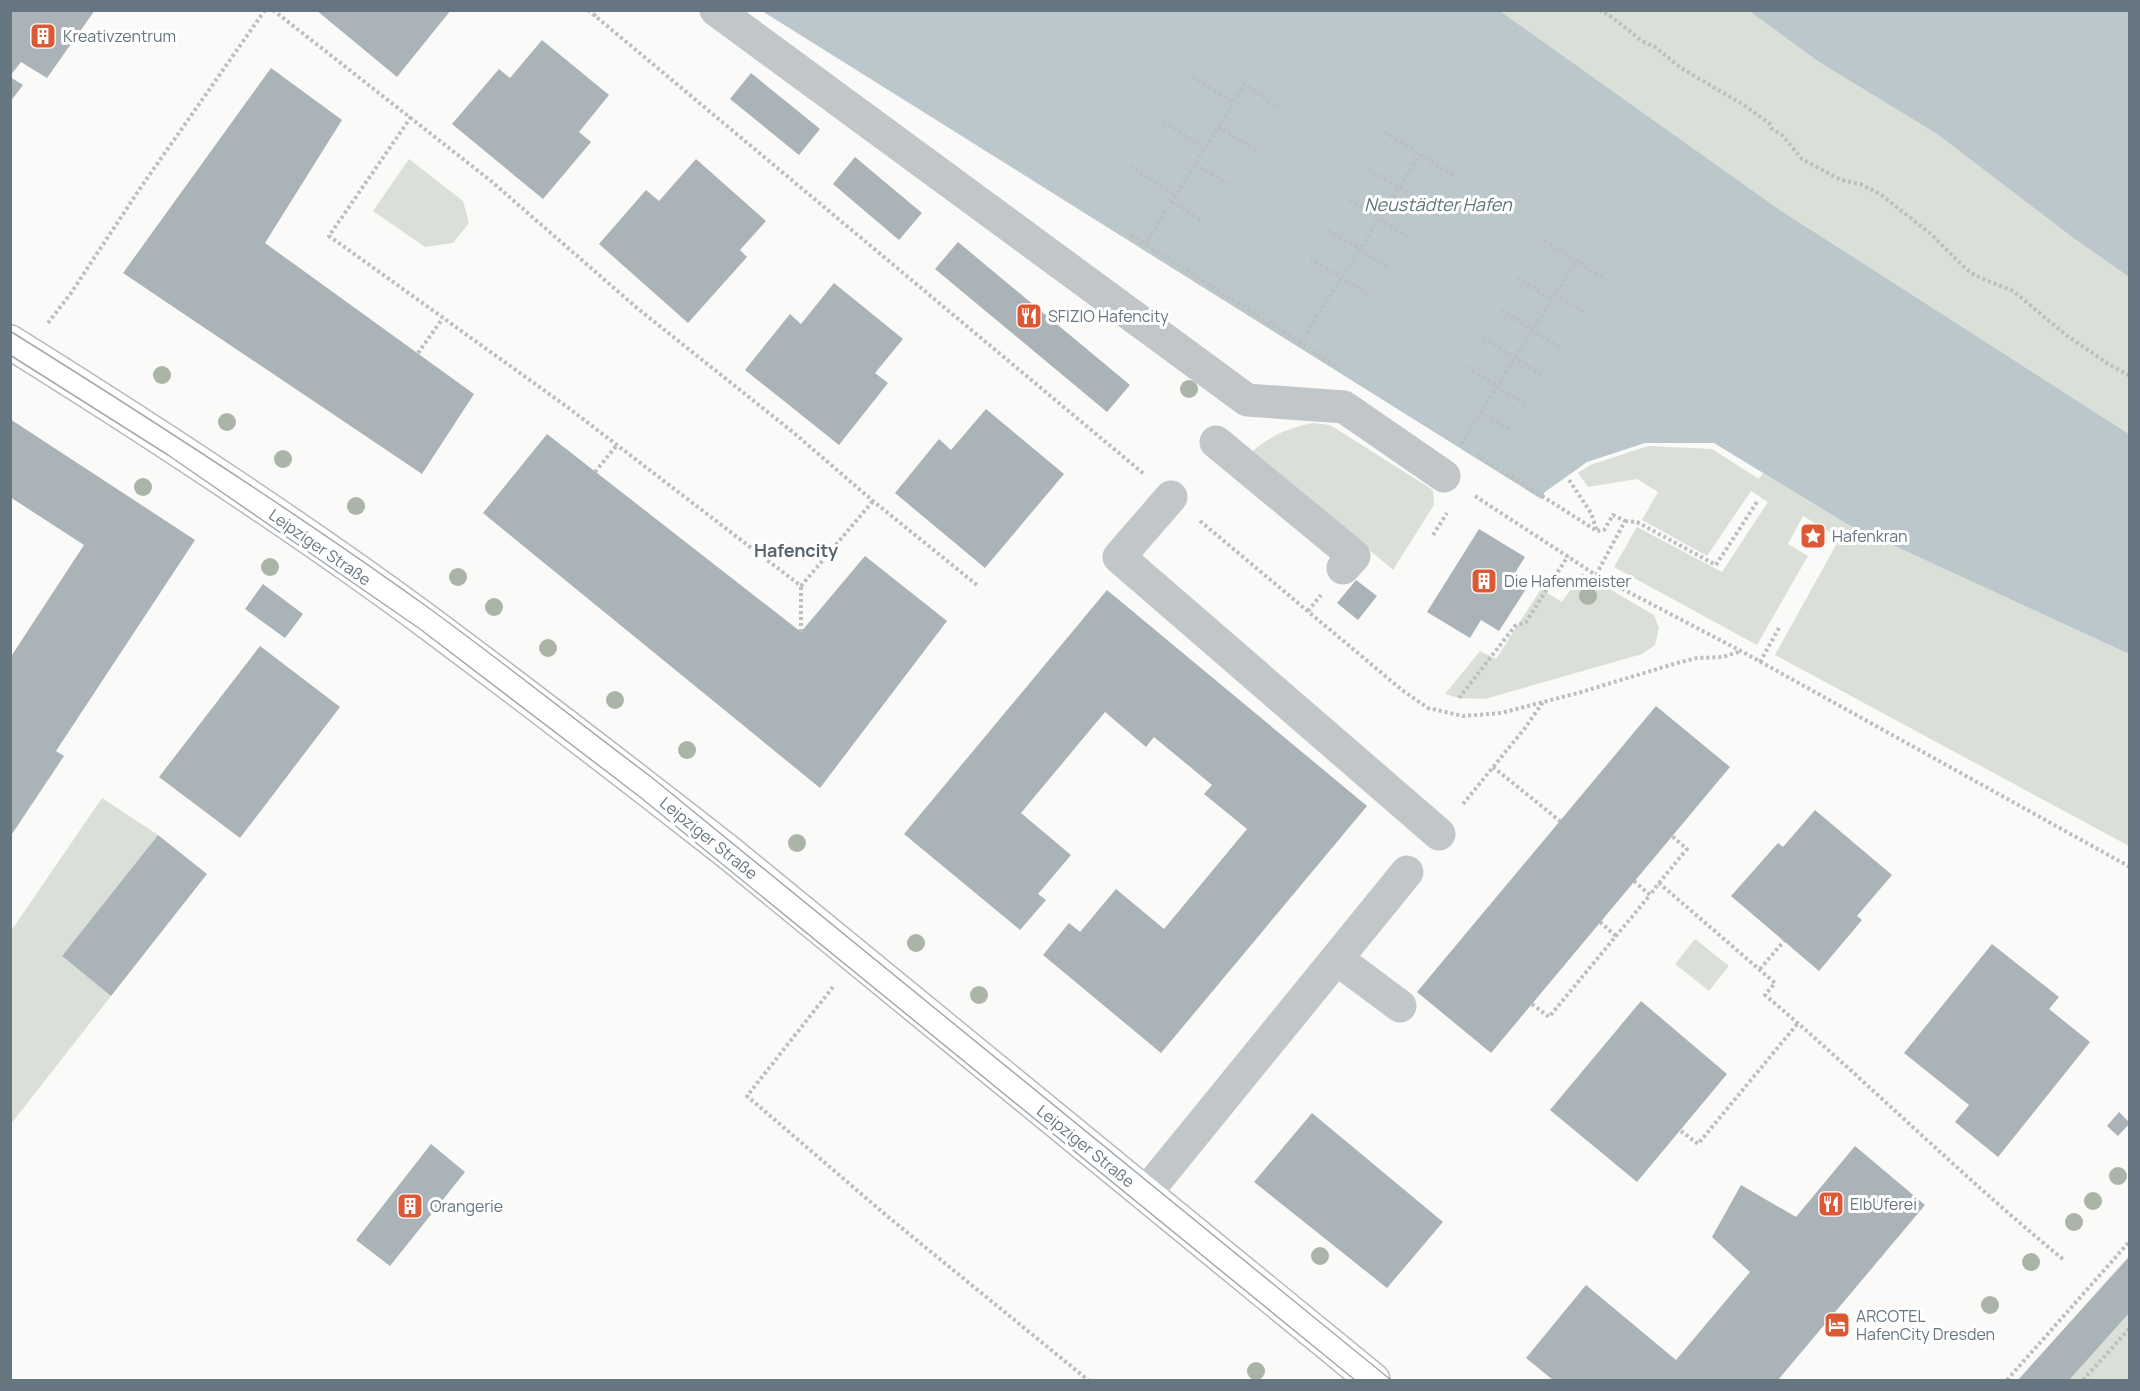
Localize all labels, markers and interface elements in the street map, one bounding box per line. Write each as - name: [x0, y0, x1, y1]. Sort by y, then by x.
- building icon: Kreativzentrum: [28, 21, 58, 51]
- place label: Kreativzentrum: [63, 25, 176, 47]
- water label: Neustädter Hafen: [1364, 192, 1513, 216]
- restaurant icon: SFIZIO Hafencity: [1014, 301, 1044, 331]
- place label: SFIZIO Hafencity: [1048, 305, 1169, 327]
- street label: Leipziger Straße: [265, 504, 375, 590]
- place icon: Hafenkran: [1798, 521, 1828, 551]
- place label: Hafenkran: [1832, 525, 1908, 547]
- district label: Hafencity: [754, 538, 838, 562]
- building icon: Die Hafenmeister: [1469, 566, 1499, 596]
- place label: Die Hafenmeister: [1504, 570, 1631, 592]
- street label: Leipziger Straße: [655, 792, 763, 884]
- street label: Leipziger Straße: [1032, 1100, 1140, 1192]
- restaurant icon: ElbUferei: [1816, 1189, 1846, 1219]
- building icon: Orangerie: [395, 1191, 425, 1221]
- place label: ElbUferei: [1850, 1193, 1917, 1215]
- place label: Orangerie: [430, 1195, 503, 1217]
- place label: ARCOTEL HafenCity Dresden: [1856, 1305, 1995, 1345]
- hotel icon: ARCOTEL HafenCity Dresden: [1822, 1310, 1852, 1340]

